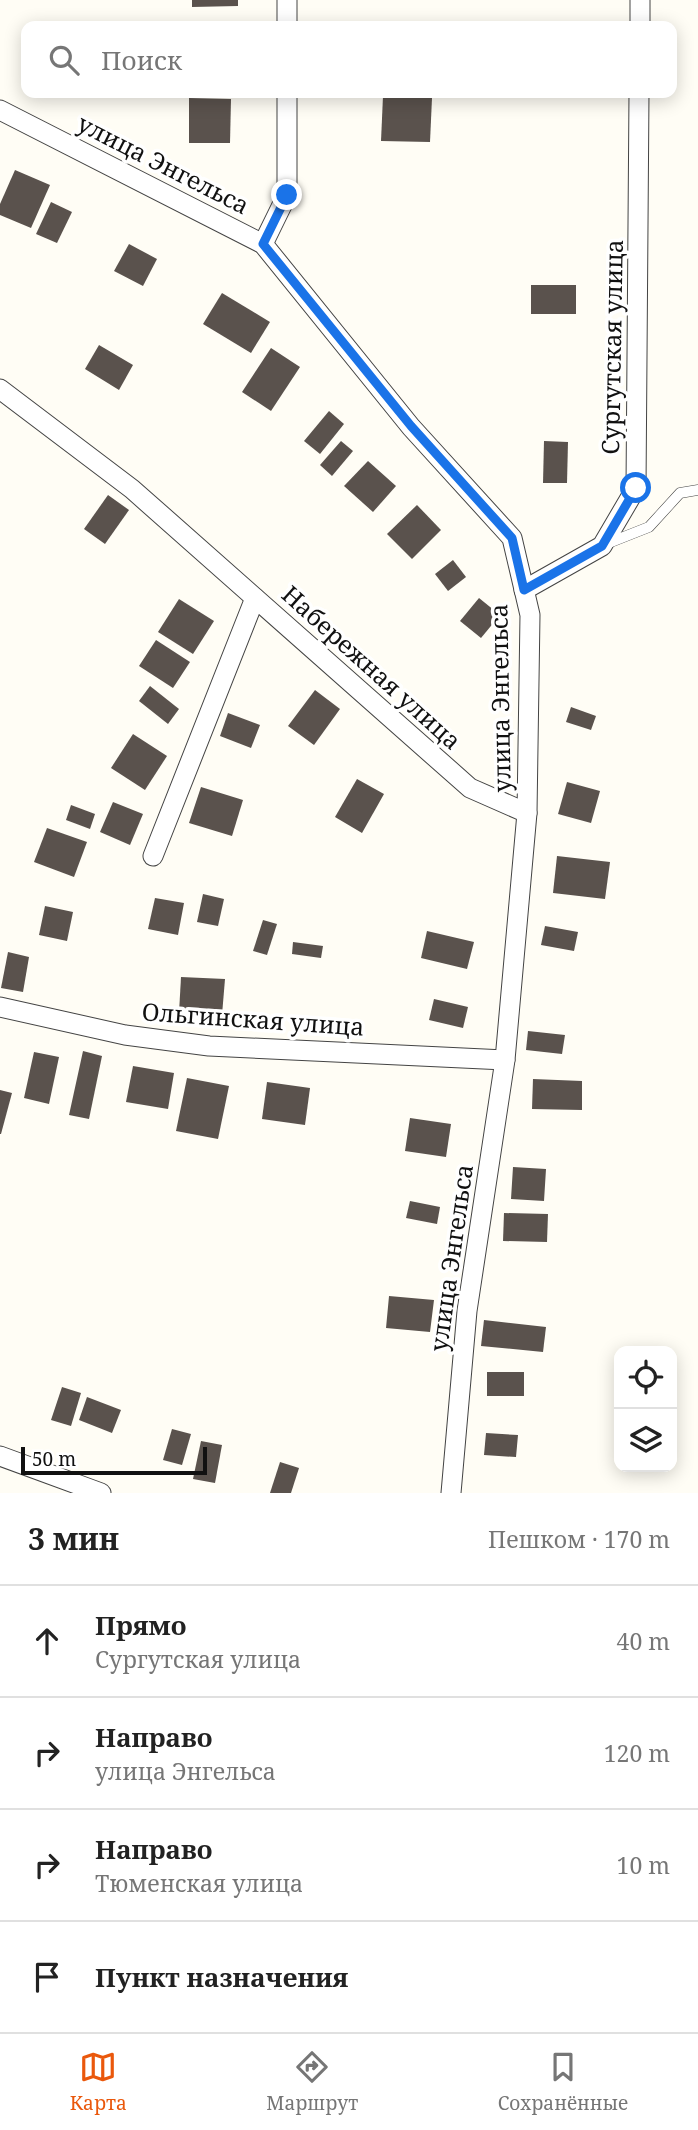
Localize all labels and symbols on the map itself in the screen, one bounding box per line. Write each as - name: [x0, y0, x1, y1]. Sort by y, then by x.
- street label: улица Энгельса: [72, 106, 255, 221]
- route end: [271, 179, 302, 210]
- street label: Сургутская улица: [593, 239, 630, 455]
- route start: [620, 472, 651, 503]
- street label: Набережная улица: [275, 577, 469, 756]
- street label: улица Энгельса: [481, 603, 518, 793]
- street label: Ольгинская улица: [141, 994, 365, 1043]
- street label: улица Энгельса: [421, 1162, 480, 1354]
- scale bar: [21, 1444, 206, 1476]

